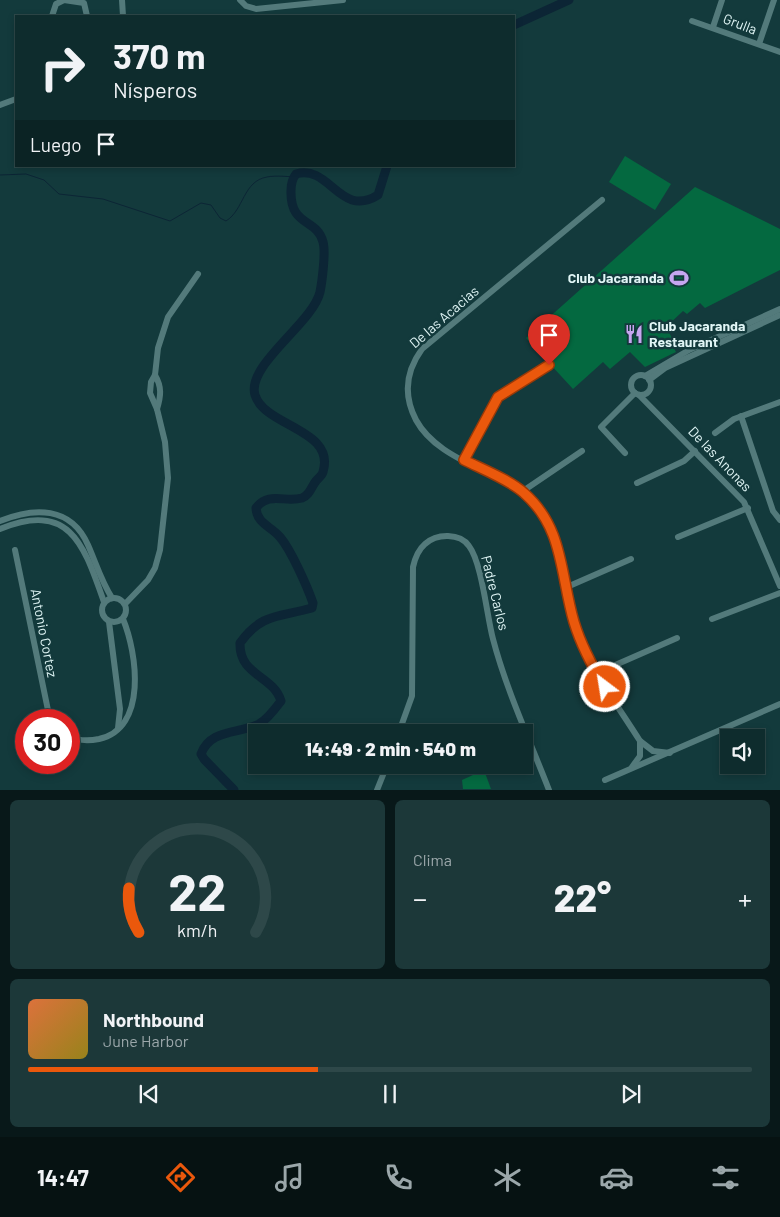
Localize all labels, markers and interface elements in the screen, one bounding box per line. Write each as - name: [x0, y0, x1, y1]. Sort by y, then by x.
- street label: Grulla: [721, 9, 759, 38]
- text: 370 m: [113, 34, 205, 76]
- icon: right: [30, 35, 95, 100]
- text: Nísperos: [113, 76, 197, 102]
- icon: arrive: [92, 130, 120, 158]
- text: Luego: [30, 133, 82, 156]
- sports icon: Club Jacaranda: [668, 267, 690, 289]
- place label: Club Jacaranda: [568, 269, 664, 286]
- street label: De las Acacias: [406, 282, 482, 351]
- pin: [528, 314, 570, 365]
- place label: Club Jacaranda Restaurant: [649, 317, 745, 350]
- icon: arrive: [535, 321, 563, 349]
- restaurant icon: Club Jacaranda Restaurant: [623, 323, 645, 345]
- street label: De las Anonas: [685, 423, 756, 495]
- street label: Padre Carlos: [478, 554, 513, 632]
- street label: Antonio Cortez: [28, 587, 61, 679]
- position arrow: [578, 660, 630, 712]
- speed limit sign: 30: [15, 709, 80, 774]
- map controls: [720, 729, 765, 774]
- button: sound: [720, 729, 765, 774]
- text: 14:49 · 2 min · 540 m: [305, 737, 476, 760]
- text: Clima: [413, 850, 452, 869]
- text: 22: [168, 859, 227, 921]
- text: 22°: [554, 874, 611, 920]
- text: −: [413, 881, 427, 915]
- text: +: [738, 881, 752, 915]
- text: km/h: [177, 919, 218, 941]
- text: Northbound: [103, 1008, 204, 1031]
- text: June Harbor: [103, 1031, 189, 1050]
- icon: previous: [135, 1080, 163, 1108]
- icon: pause: [376, 1080, 404, 1108]
- icon: next: [617, 1080, 645, 1108]
- icon: directions: [163, 1160, 198, 1195]
- icon: music: [272, 1160, 307, 1195]
- icon: phone: [381, 1160, 416, 1195]
- icon: climate: [490, 1160, 525, 1195]
- icon: car: [599, 1160, 634, 1195]
- icon: filters: [708, 1160, 743, 1195]
- text: 14:47: [37, 1164, 89, 1190]

